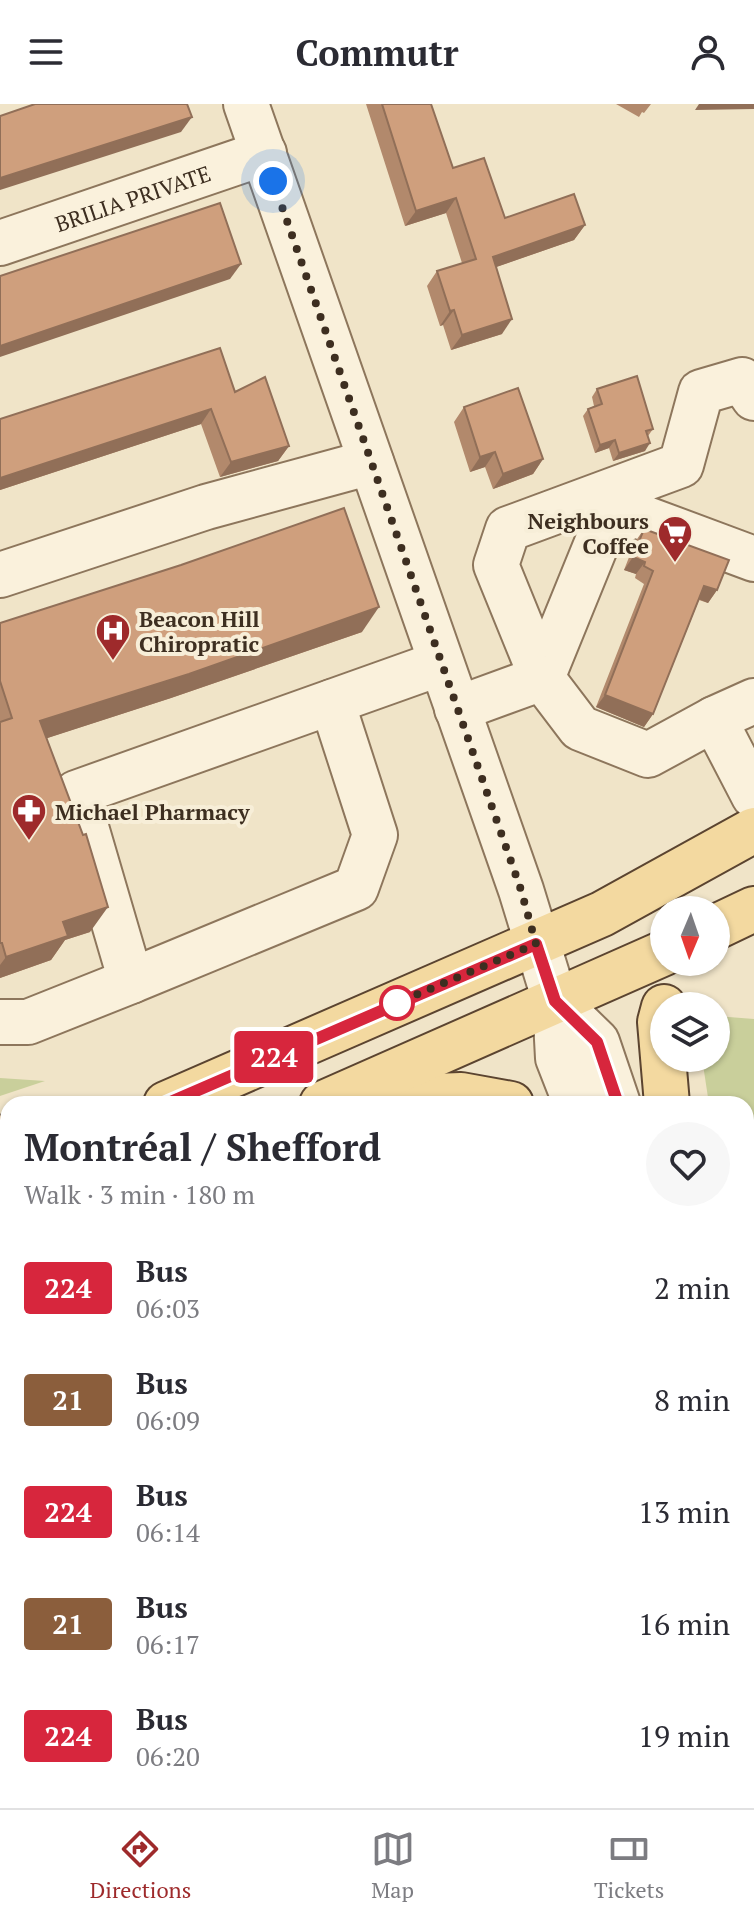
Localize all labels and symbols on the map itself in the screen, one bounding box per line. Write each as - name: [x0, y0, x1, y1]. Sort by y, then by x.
- street label: BRILIA PRIVATE: [51, 158, 214, 238]
- your location: [253, 161, 293, 201]
- place label: Neighbours Coffee: [528, 506, 649, 560]
- supermarket icon: Neighbours Coffee: [656, 514, 694, 564]
- place label: Beacon Hill Chiropratic: [139, 604, 260, 658]
- hospital icon: Beacon Hill Chiropratic: [94, 612, 132, 662]
- pharmacy icon: Michael Pharmacy: [10, 792, 48, 842]
- place label: Michael Pharmacy: [55, 797, 250, 826]
- north arrow: [650, 896, 730, 976]
- unlabelled marker: [380, 986, 414, 1020]
- line badge: 224: [228, 1031, 320, 1083]

